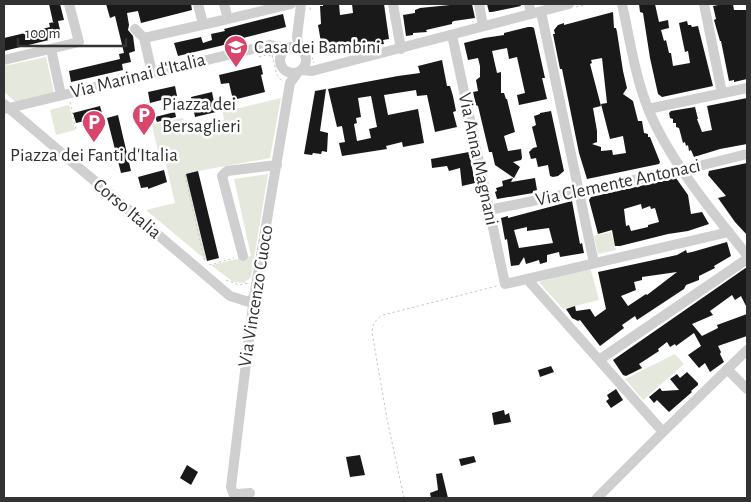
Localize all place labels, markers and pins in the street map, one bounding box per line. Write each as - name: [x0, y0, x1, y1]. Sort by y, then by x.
- school or university icon: Casa dei Bambini: [223, 34, 249, 68]
- place label: Casa dei Bambini: [254, 38, 381, 57]
- place label: Piazza dei Bersaglieri: [162, 95, 241, 136]
- parking icon: Piazza dei Bersaglieri: [131, 102, 157, 136]
- parking icon: Piazza dei Fanti d'Italia: [81, 109, 107, 143]
- place label: Piazza dei Fanti d'Italia: [10, 146, 178, 165]

